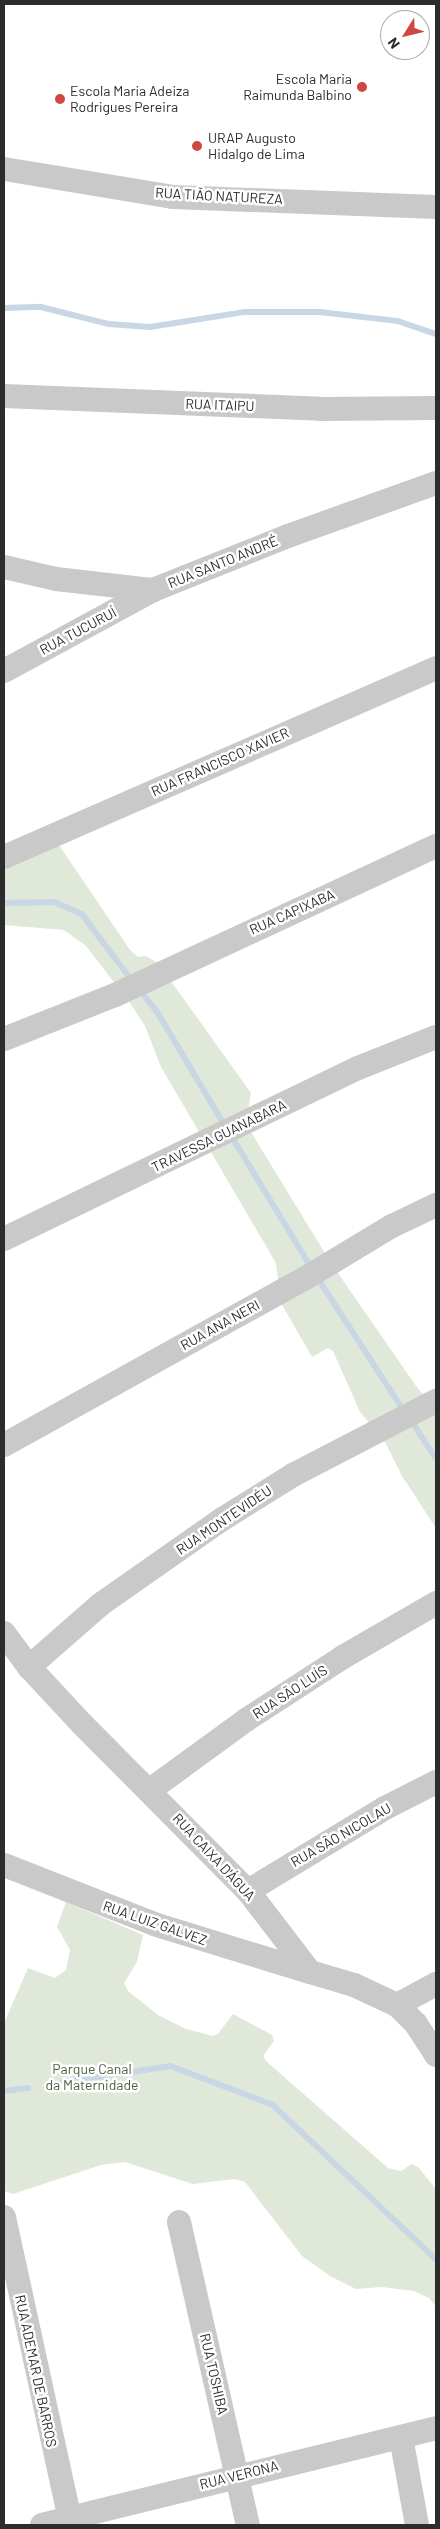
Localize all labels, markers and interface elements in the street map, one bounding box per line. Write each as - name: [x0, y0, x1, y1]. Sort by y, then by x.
- north arrow: [380, 10, 430, 60]
- text: N: [384, 35, 403, 52]
- place label: Escola Maria Raimunda Balbino: [243, 71, 352, 104]
- marker: Escola Maria Raimunda Balbino: [356, 81, 368, 93]
- place label: Escola Maria Adeiza Rodrigues Pereira: [70, 83, 189, 115]
- marker: Escola Maria Adeiza Rodrigues Pereira: [54, 93, 66, 105]
- place label: URAP Augusto Hidalgo de Lima: [208, 130, 305, 162]
- marker: URAP Augusto Hidalgo de Lima: [190, 139, 204, 153]
- street label: RUA TIÃO NATUREZA: [155, 184, 283, 208]
- street label: RUA ITAIPU: [185, 395, 255, 415]
- street label: RUA SANTO ANDRÉ: [166, 532, 280, 592]
- street label: RUA TUCURUÍ: [37, 604, 119, 658]
- street label: RUA FRANCISCO XAVIER: [148, 724, 292, 800]
- street label: RUA CAPIXABA: [247, 886, 337, 938]
- street label: TRAVESSA GUANABARA: [149, 1096, 289, 1176]
- street label: RUA ANA NERI: [177, 1296, 263, 1354]
- street label: RUA MONTEVIDÉU: [173, 1482, 275, 1558]
- street label: RUA SÃO LUÍS: [250, 1662, 330, 1722]
- street label: RUA SÃO NICOLAU: [288, 1799, 394, 1871]
- street label: RUA CAIXA D'ÁGUA: [169, 1810, 259, 1904]
- street label: RUA LUIZ GALVEZ: [101, 1897, 209, 1949]
- park label: Parque Canal da Maternidade: [45, 2061, 139, 2094]
- street label: RUA ADEMAR DE BARROS: [12, 2293, 60, 2449]
- street label: RUA TOSHIBA: [197, 2332, 231, 2416]
- street label: RUA VERONA: [198, 2457, 280, 2493]

